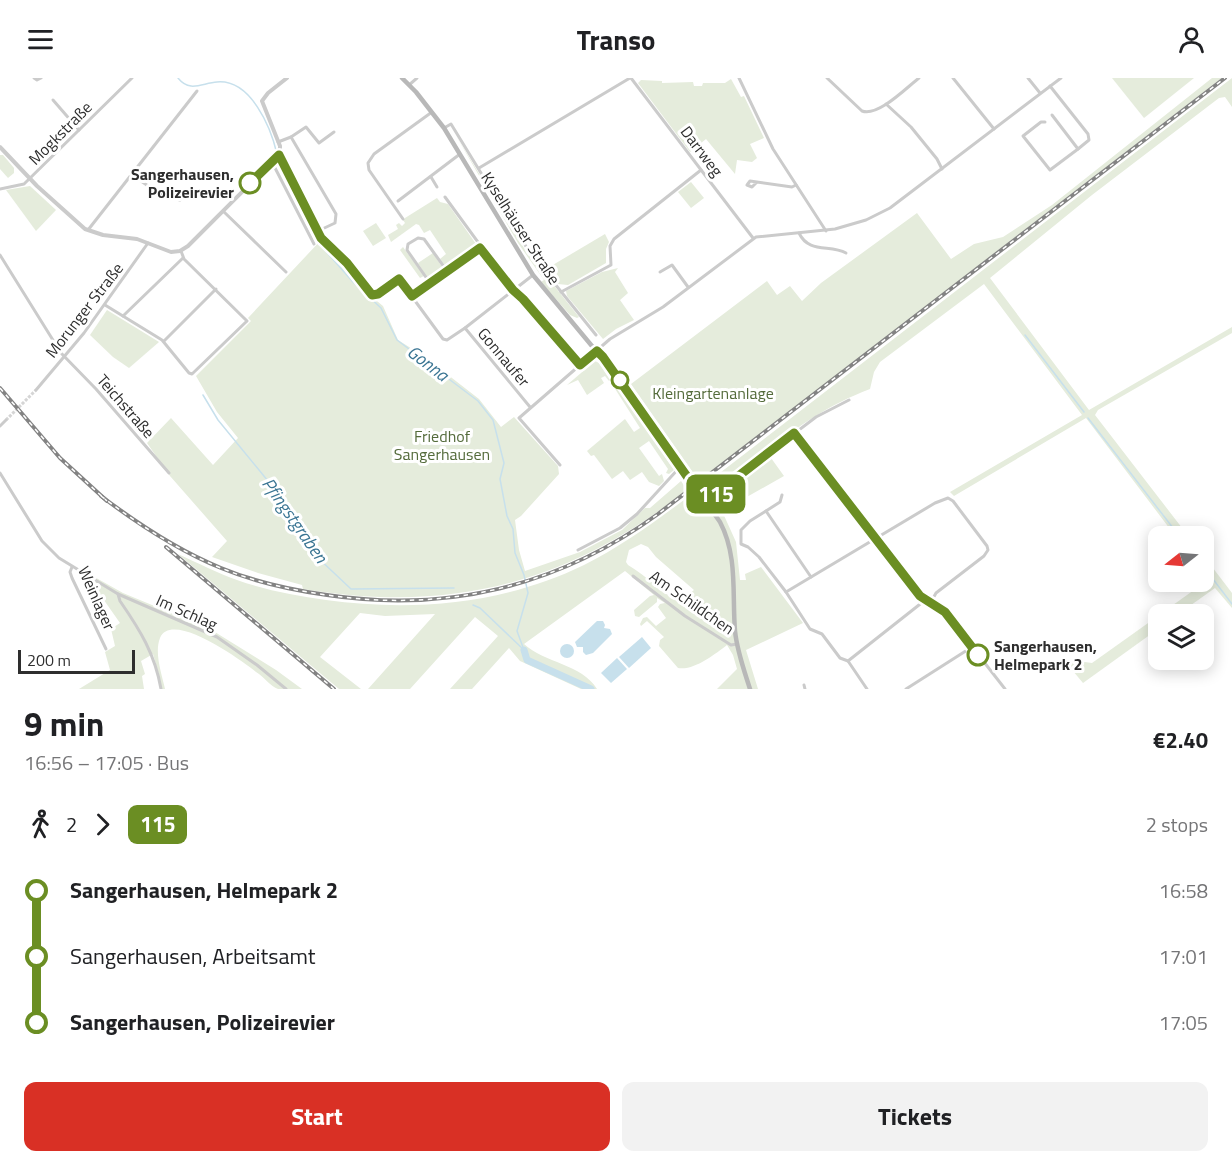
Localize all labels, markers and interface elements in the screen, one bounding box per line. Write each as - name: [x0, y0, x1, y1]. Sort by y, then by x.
- text: Transo: [577, 19, 655, 60]
- icon: menu: [24, 23, 57, 56]
- icon: person: [1175, 23, 1208, 56]
- street label: Mogkstraße: [23, 96, 97, 170]
- street label: Darrweg: [675, 121, 729, 181]
- place label: Sangerhausen, Polizeirevier: [131, 162, 234, 204]
- street label: Kyselhäuser Straße: [475, 167, 567, 289]
- marker: Sangerhausen, Polizeirevier: [239, 172, 261, 194]
- street label: Morunger Straße: [39, 257, 129, 363]
- street label: Gonnaufer: [472, 322, 536, 392]
- water label: Gonna: [401, 338, 455, 388]
- street label: Teichstraße: [91, 369, 161, 443]
- unlabelled marker: [611, 371, 629, 389]
- park label: Kleingartenanlage: [652, 381, 774, 405]
- park label: Friedhof Sangerhausen: [394, 424, 490, 466]
- water label: Pfingstgraben: [256, 472, 335, 569]
- line badge: 115: [682, 474, 750, 514]
- text: 115: [698, 478, 734, 510]
- north arrow: [1148, 526, 1214, 592]
- map controls: [1148, 526, 1214, 670]
- street label: Weinlager: [72, 562, 122, 634]
- street label: Am Schildchen: [645, 564, 739, 640]
- street label: Im Schlag: [152, 588, 222, 636]
- button: layers: [1148, 604, 1214, 670]
- place label: Sangerhausen, Helmepark 2: [994, 634, 1097, 676]
- marker: Sangerhausen, Helmepark 2: [967, 644, 989, 666]
- scale bar: [18, 647, 135, 674]
- text: 200 m: [27, 648, 71, 672]
- text: 9 min: [24, 699, 104, 749]
- text: €2.40: [1153, 723, 1208, 757]
- text: 16:56 – 17:05 · Bus: [24, 747, 189, 778]
- icon: walk: [24, 808, 57, 841]
- icon: forward: [86, 808, 119, 841]
- text: 115: [140, 808, 175, 840]
- text: 2: [66, 809, 77, 840]
- text: 2 stops: [1146, 809, 1208, 840]
- text: Sangerhausen, Helmepark 2: [70, 873, 338, 907]
- text: 16:58: [1159, 875, 1208, 906]
- text: Sangerhausen, Arbeitsamt: [70, 939, 315, 973]
- text: 17:01: [1159, 941, 1208, 972]
- text: Sangerhausen, Polizeirevier: [70, 1005, 335, 1039]
- text: 17:05: [1159, 1007, 1208, 1038]
- button: Start: [24, 1082, 610, 1151]
- button: Tickets: [622, 1082, 1208, 1151]

